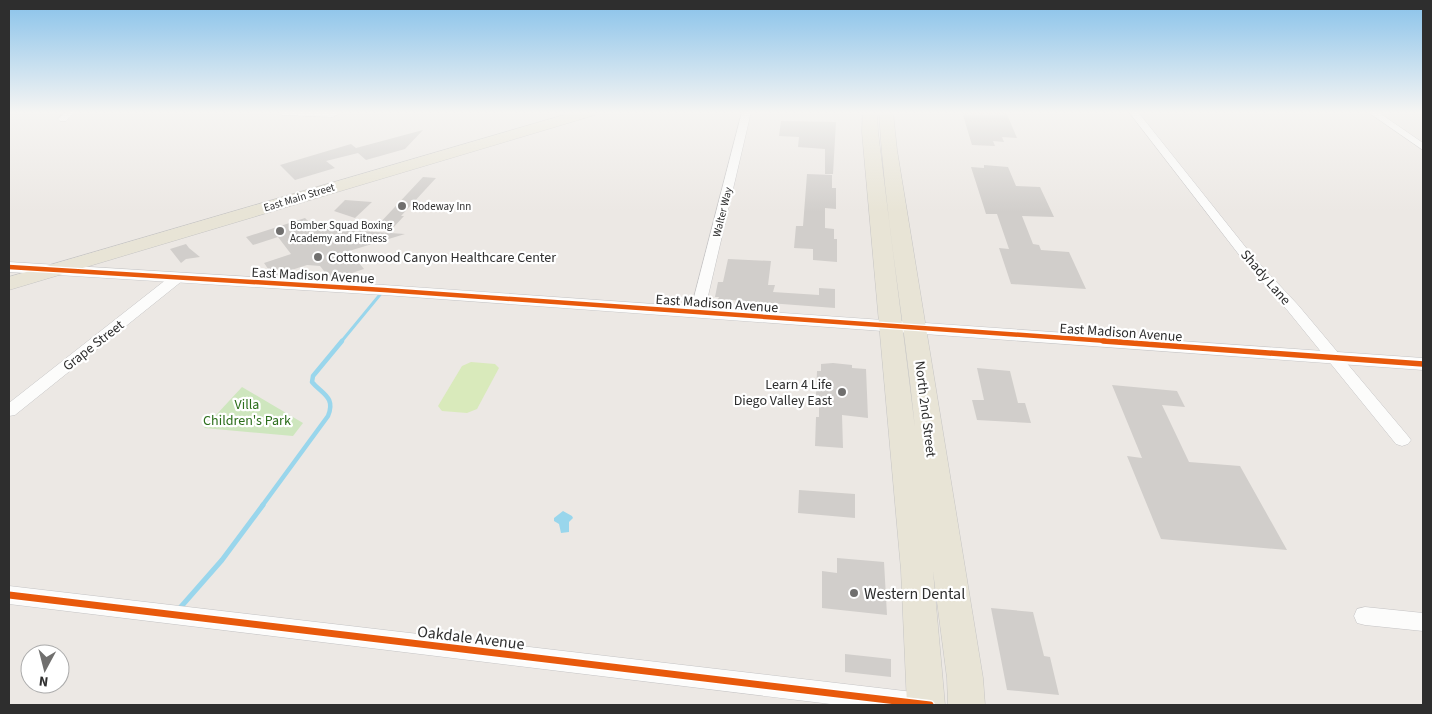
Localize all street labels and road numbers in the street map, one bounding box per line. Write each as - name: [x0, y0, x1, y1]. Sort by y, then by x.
- street label: East Main Street: [262, 179, 337, 215]
- street label: Walter Way: [709, 186, 736, 239]
- street label: Shady Lane: [1235, 246, 1295, 310]
- street label: East Madison Avenue: [251, 263, 375, 289]
- street label: East Madison Avenue: [655, 290, 779, 318]
- street label: Grape Street: [59, 315, 129, 376]
- street label: East Madison Avenue: [1059, 319, 1183, 347]
- street label: North 2nd Street: [909, 360, 941, 459]
- street label: Oakdale Avenue: [416, 621, 526, 655]

